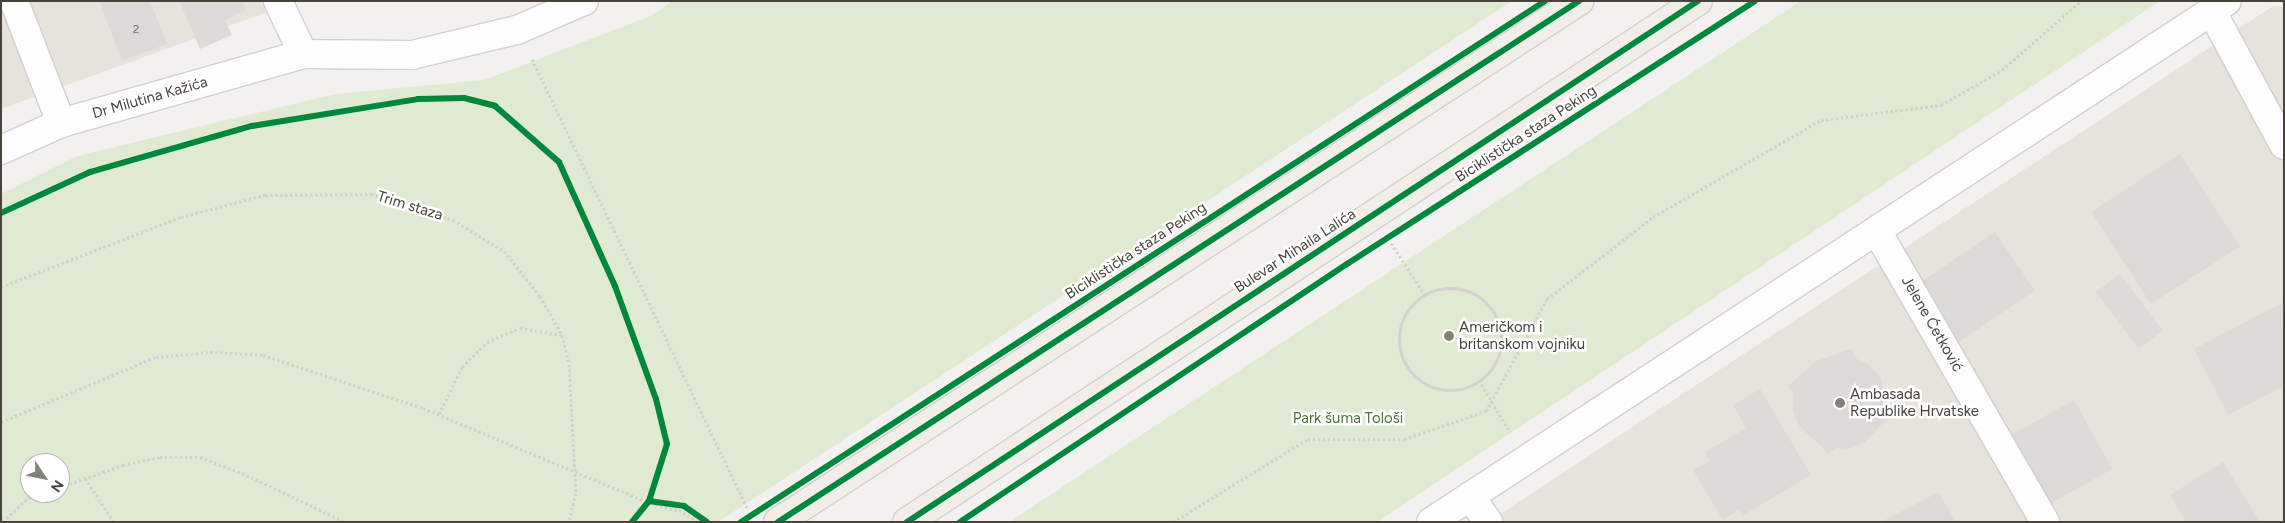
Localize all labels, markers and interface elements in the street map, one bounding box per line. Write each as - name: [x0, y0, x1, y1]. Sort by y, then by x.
- house number: 2: [133, 23, 139, 37]
- street label: Dr Milutina Kažića: [90, 73, 210, 123]
- street label: Biciklistička staza Peking: [1452, 82, 1600, 186]
- street label: Trim staza: [375, 187, 445, 225]
- street label: Biciklistička staza Peking: [1062, 199, 1210, 303]
- street label: Bulevar Mihaila Lalića: [1231, 205, 1359, 297]
- street label: Jelene Ćetković: [1897, 273, 1967, 375]
- place label: Američkom i britanskom vojniku: [1459, 318, 1585, 353]
- marker: Američkom i britanskom vojniku: [1443, 330, 1455, 342]
- place label: Ambasada Republike Hrvatske: [1850, 385, 1979, 420]
- marker: Ambasada Republike Hrvatske: [1834, 397, 1846, 409]
- park label: Park šuma Tološi: [1293, 410, 1403, 428]
- north arrow: [20, 453, 70, 503]
- text: N: [47, 477, 67, 495]

